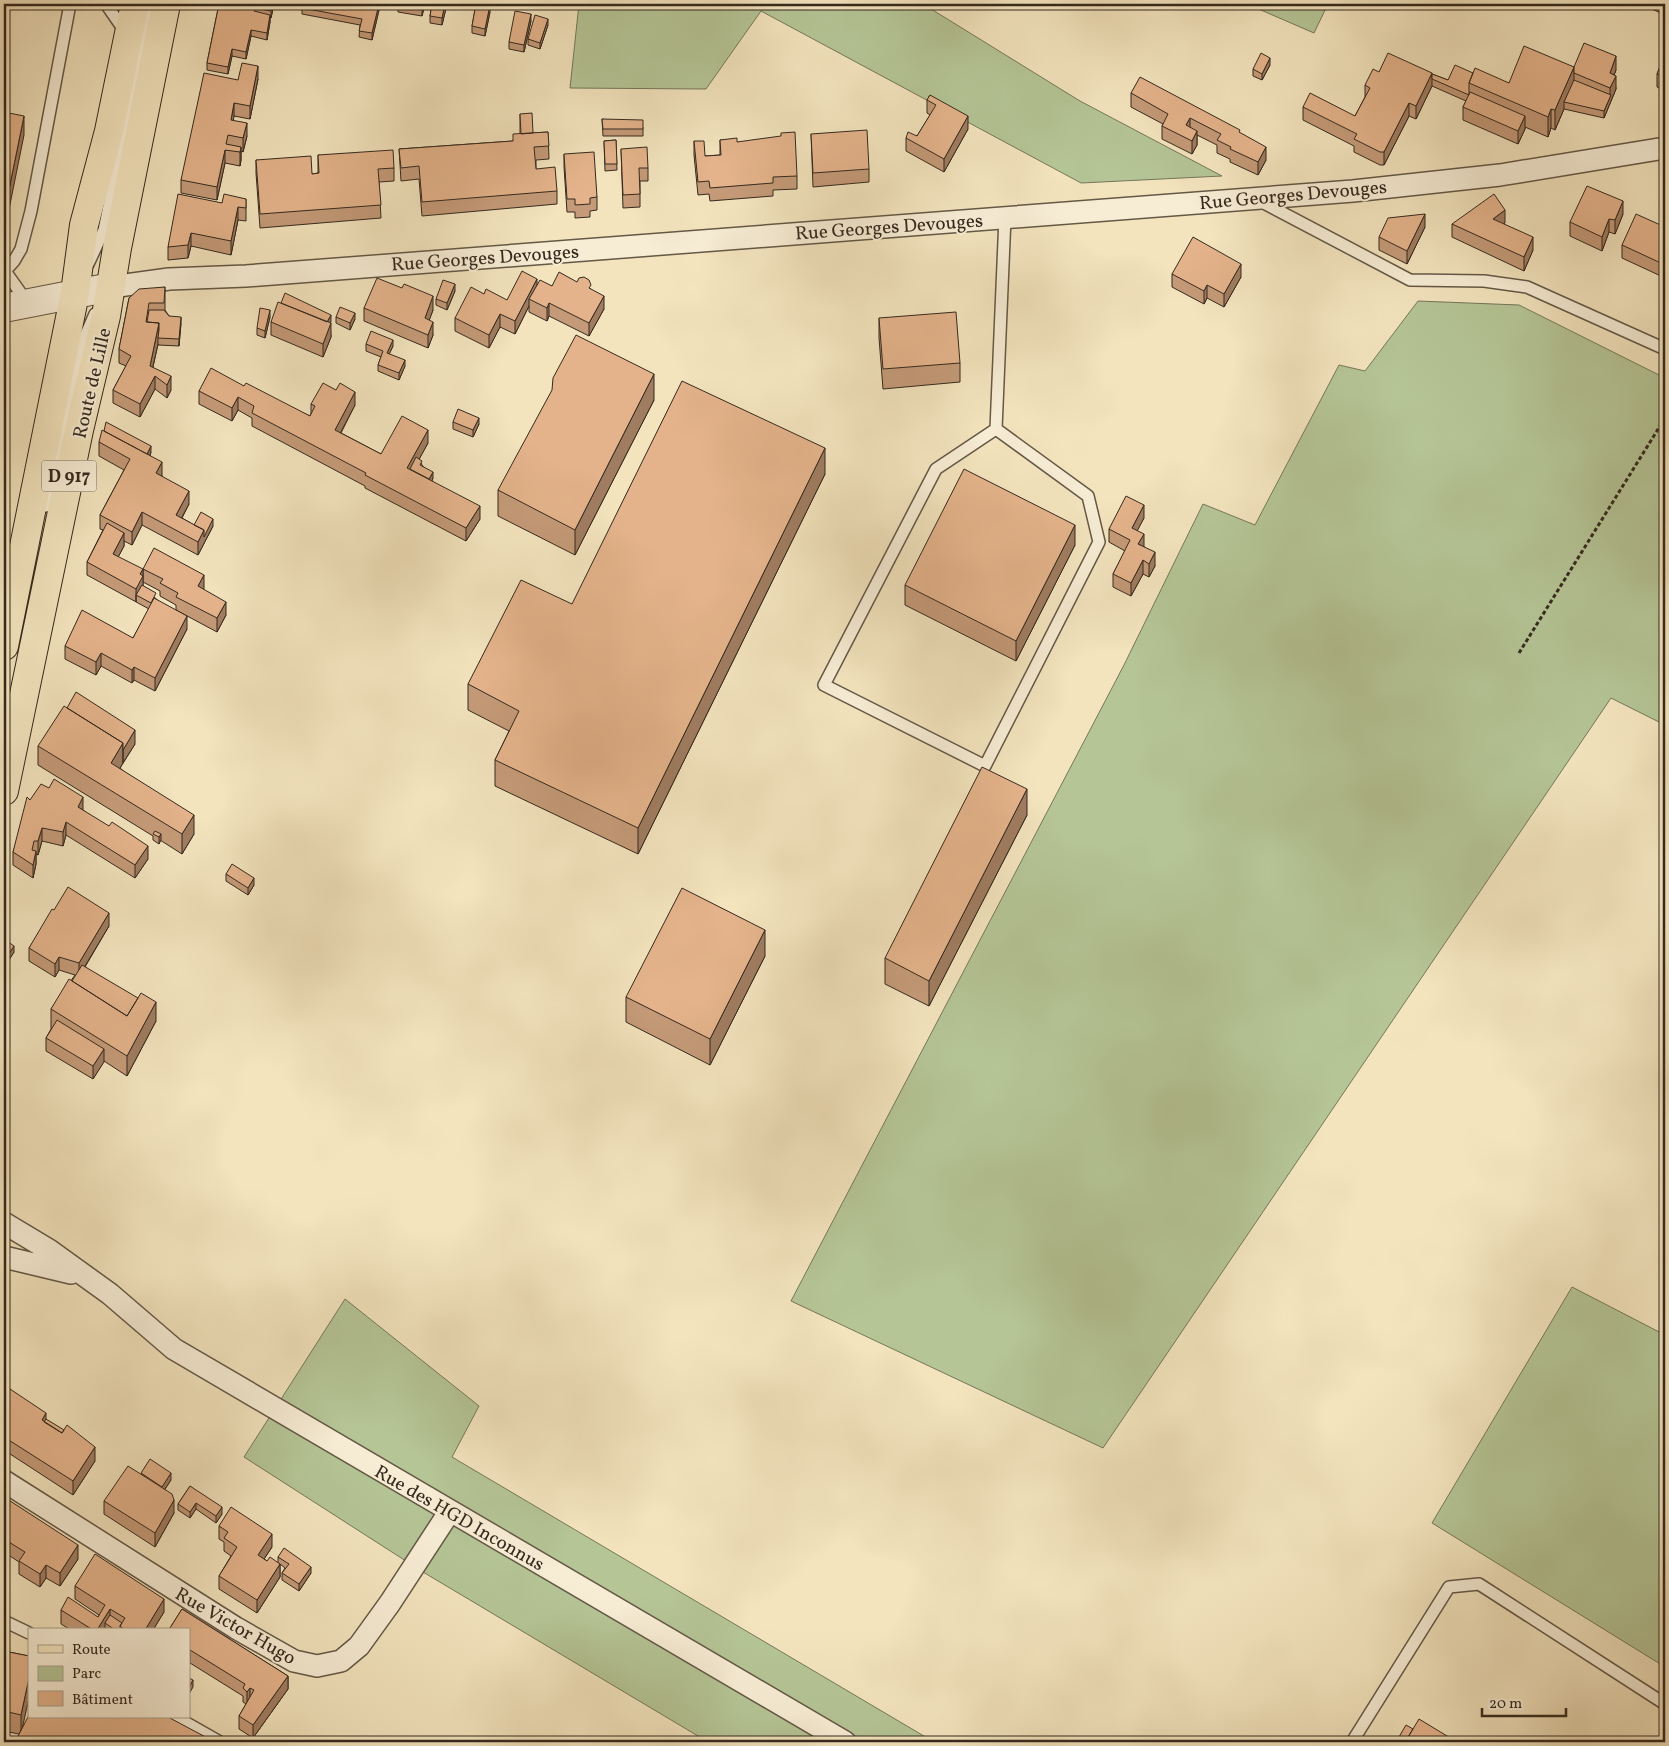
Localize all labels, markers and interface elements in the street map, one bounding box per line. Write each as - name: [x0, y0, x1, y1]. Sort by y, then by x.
- street label: Rue Georges Devouges: [1198, 175, 1388, 217]
- street label: Rue Georges Devouges: [794, 208, 984, 248]
- street label: Rue Georges Devouges: [390, 239, 580, 279]
- street label: Route de Lille: [68, 325, 118, 441]
- road number: D 917: [42, 461, 96, 492]
- street label: Rue des HGD Inconnus: [369, 1459, 549, 1578]
- street label: Rue Victor Hugo: [170, 1582, 300, 1672]
- legend: [28, 1628, 190, 1718]
- text: Route: [72, 1640, 111, 1661]
- text: Parc: [72, 1664, 101, 1685]
- scale bar: [1482, 1686, 1565, 1718]
- text: Bâtiment: [72, 1690, 133, 1711]
- text: 20 m: [1489, 1694, 1522, 1715]

